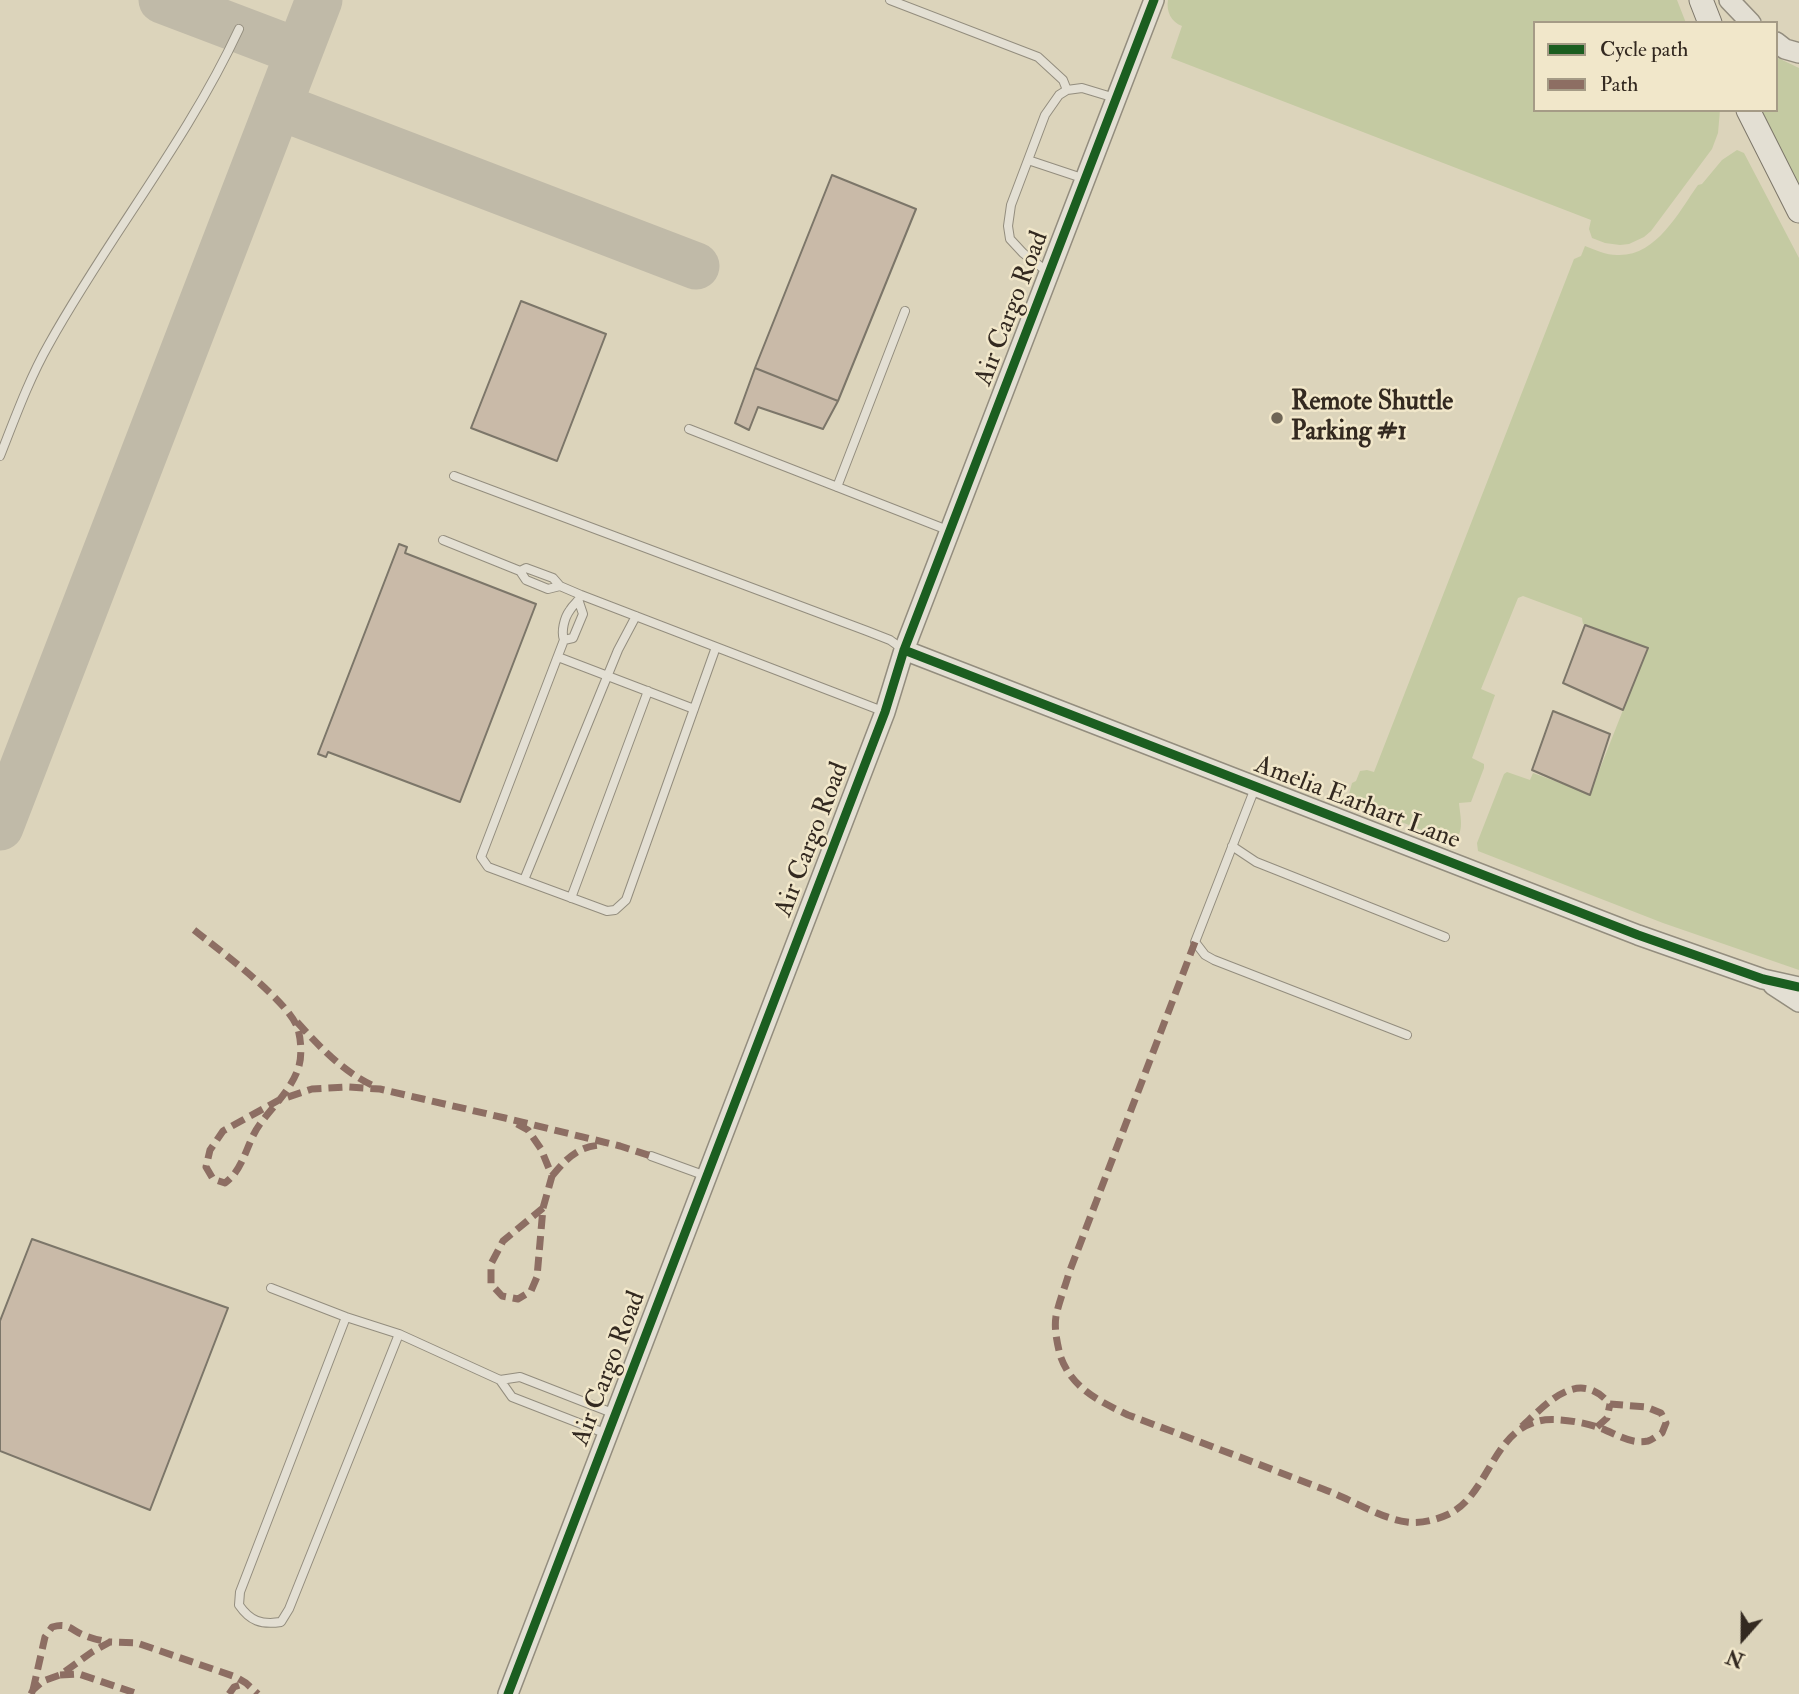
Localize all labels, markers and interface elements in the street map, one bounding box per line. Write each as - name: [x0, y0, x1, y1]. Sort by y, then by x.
- legend: [1533, 21, 1778, 112]
- text: Cycle path: [1600, 36, 1688, 63]
- text: Path: [1600, 71, 1638, 98]
- street label: Air Cargo Road: [969, 227, 1057, 391]
- place label: Remote Shuttle Parking #1: [1291, 387, 1453, 448]
- marker: Remote Shuttle Parking #1: [1269, 410, 1285, 426]
- street label: Amelia Earhart Lane: [1250, 750, 1464, 858]
- street label: Air Cargo Road: [769, 758, 857, 922]
- street label: Air Cargo Road: [566, 1287, 654, 1451]
- north arrow: [1708, 1603, 1778, 1673]
- text: N: [1723, 1643, 1748, 1672]

